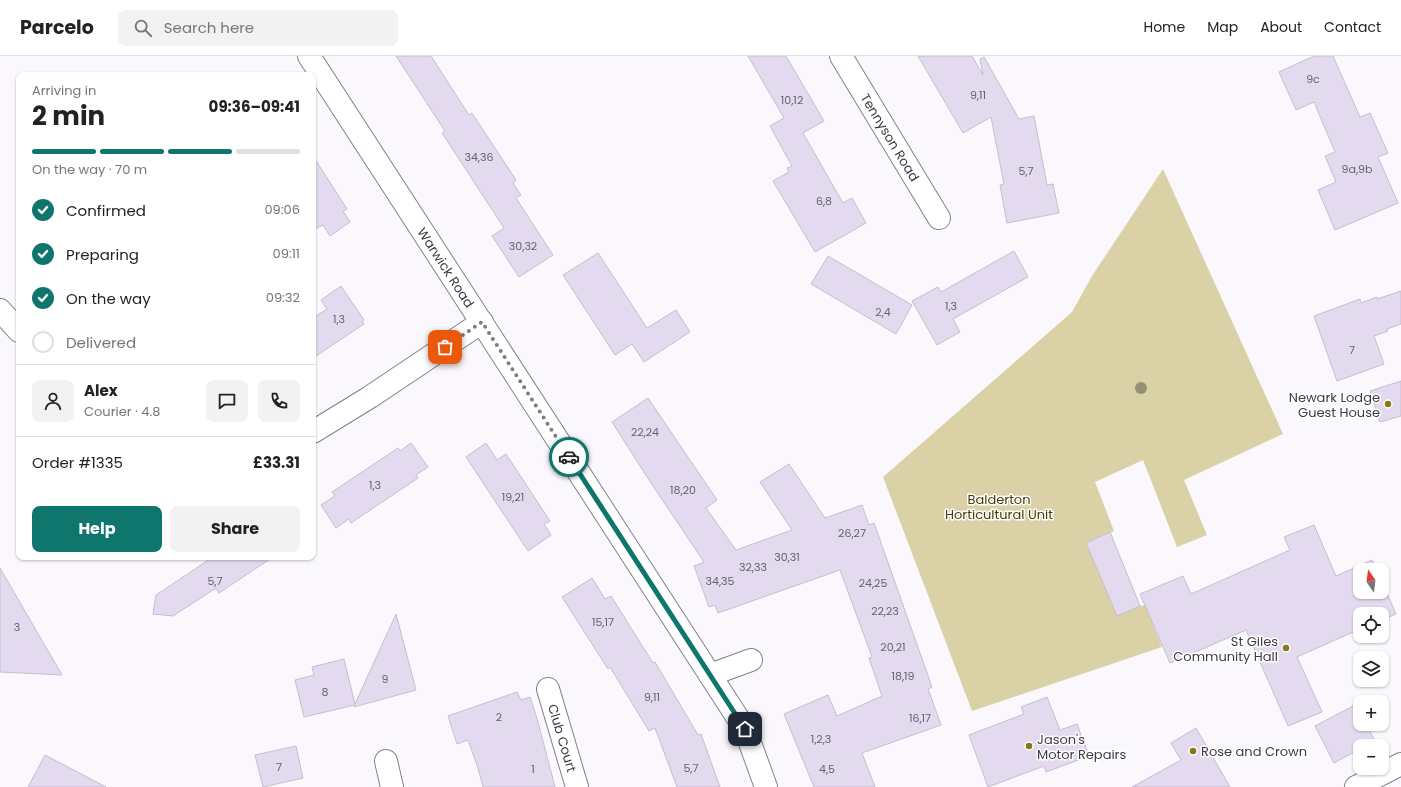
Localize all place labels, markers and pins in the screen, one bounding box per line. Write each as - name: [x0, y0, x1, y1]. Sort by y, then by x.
- pin: [428, 330, 462, 364]
- place label: Newark Lodge Guest House: [1289, 388, 1380, 422]
- marker: Newark Lodge Guest House: [1383, 399, 1393, 409]
- place label: St Giles Community Hall: [1173, 632, 1278, 666]
- marker: St Giles Community Hall: [1281, 643, 1291, 653]
- pin: [728, 712, 762, 746]
- place label: Jason's Motor Repairs: [1037, 730, 1126, 764]
- marker: Jason's Motor Repairs: [1024, 741, 1034, 751]
- place label: Rose and Crown: [1201, 742, 1307, 761]
- marker: Rose and Crown: [1188, 746, 1198, 756]

